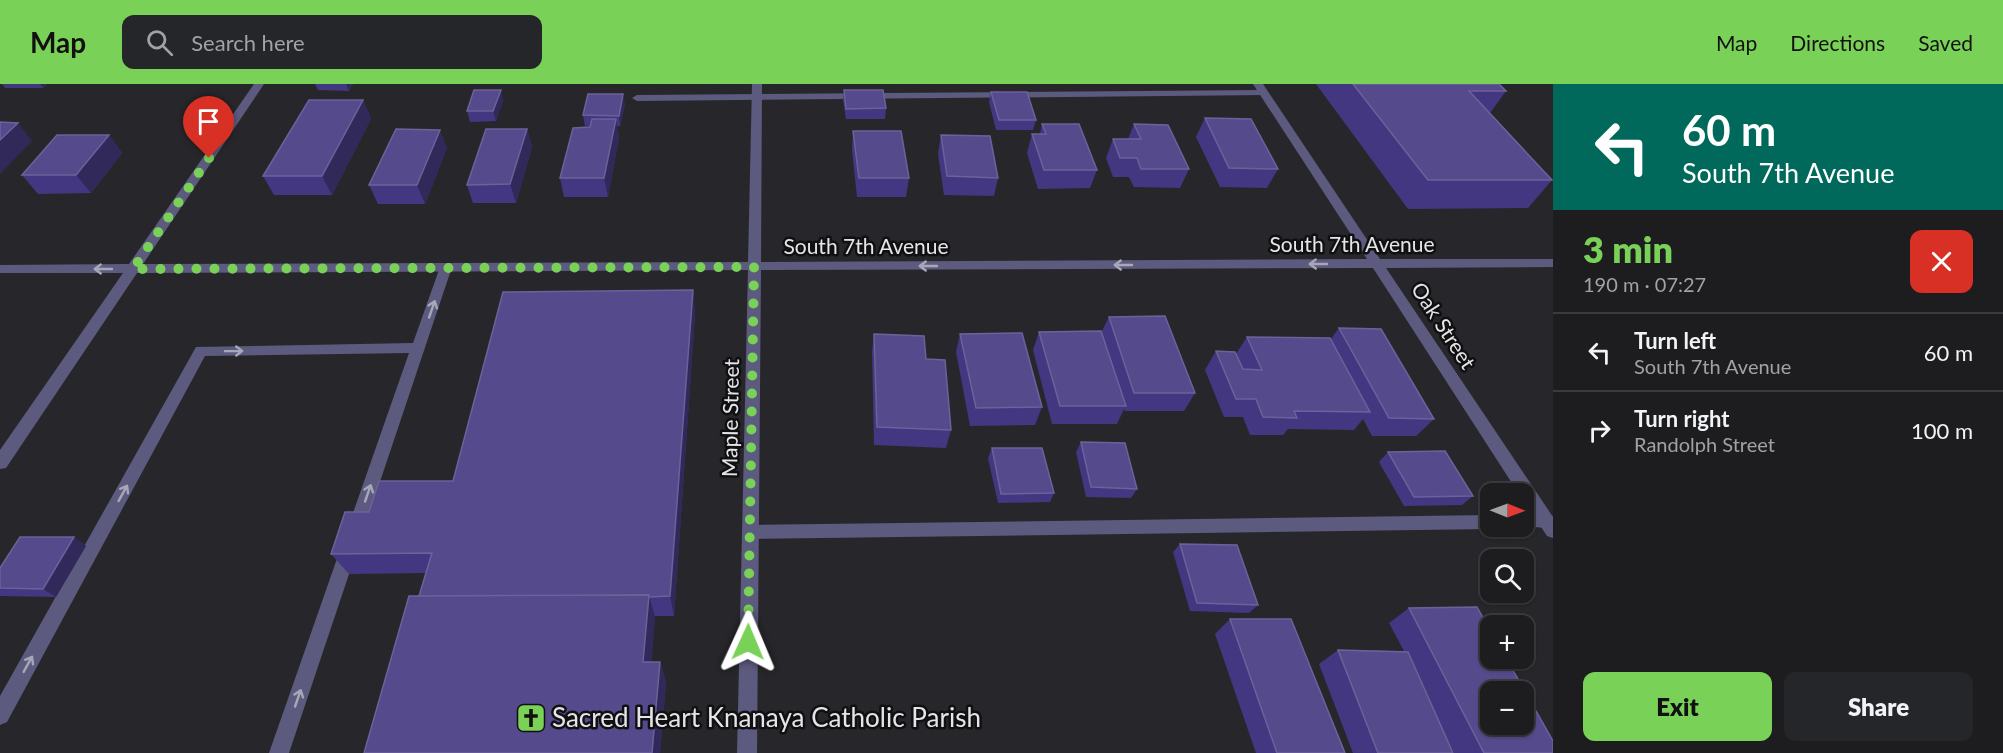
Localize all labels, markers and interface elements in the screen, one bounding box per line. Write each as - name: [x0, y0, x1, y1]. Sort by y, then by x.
- search box: [122, 15, 542, 69]
- text: Map: [30, 25, 86, 59]
- icon: search: [143, 26, 176, 59]
- text: Search here: [191, 29, 305, 56]
- text: Map: [1716, 30, 1757, 55]
- text: Directions: [1790, 30, 1885, 55]
- text: Saved: [1918, 30, 1973, 55]
- pin: [183, 96, 234, 158]
- icon: arrive: [192, 105, 225, 138]
- text: 60 m: [1682, 105, 1776, 155]
- icon: left: [1583, 108, 1661, 186]
- text: South 7th Avenue: [1682, 156, 1894, 189]
- text: 3 min: [1583, 227, 1673, 271]
- button: close: [1910, 230, 1973, 293]
- street label: South 7th Avenue: [1269, 231, 1435, 256]
- street label: South 7th Avenue: [783, 233, 949, 258]
- one-way arrow: [1309, 258, 1329, 270]
- one-way arrow: [1114, 259, 1134, 271]
- one-way arrow: [919, 260, 939, 272]
- one-way arrow: [94, 263, 114, 275]
- text: 190 m · 07:27: [1583, 272, 1706, 296]
- street label: Oak Street: [1407, 277, 1482, 374]
- one-way arrow: [427, 300, 438, 319]
- text: Turn left: [1634, 327, 1716, 354]
- icon: left: [1583, 336, 1616, 369]
- text: 60 m: [1924, 339, 1973, 366]
- one-way arrow: [224, 345, 244, 357]
- text: South 7th Avenue: [1634, 354, 1791, 378]
- street label: Maple Street: [716, 358, 743, 477]
- text: Turn right: [1634, 405, 1729, 432]
- icon: right: [1583, 414, 1616, 447]
- text: 100 m: [1911, 417, 1973, 444]
- text: Randolph Street: [1634, 432, 1775, 456]
- north arrow: [1480, 483, 1534, 537]
- map controls: [1480, 483, 1534, 735]
- one-way arrow: [117, 485, 129, 502]
- one-way arrow: [364, 485, 375, 503]
- button: search: [1480, 549, 1534, 603]
- position arrow: [716, 610, 780, 674]
- button: +: [1480, 615, 1534, 669]
- one-way arrow: [23, 655, 34, 673]
- button: Exit: [1583, 672, 1772, 741]
- button: Share: [1784, 672, 1973, 741]
- button: −: [1480, 681, 1534, 735]
- one-way arrow: [293, 689, 304, 708]
- place label: Sacred Heart Knanaya Catholic Parish: [552, 701, 981, 733]
- church icon: Sacred Heart Knanaya Catholic Parish: [515, 702, 547, 734]

